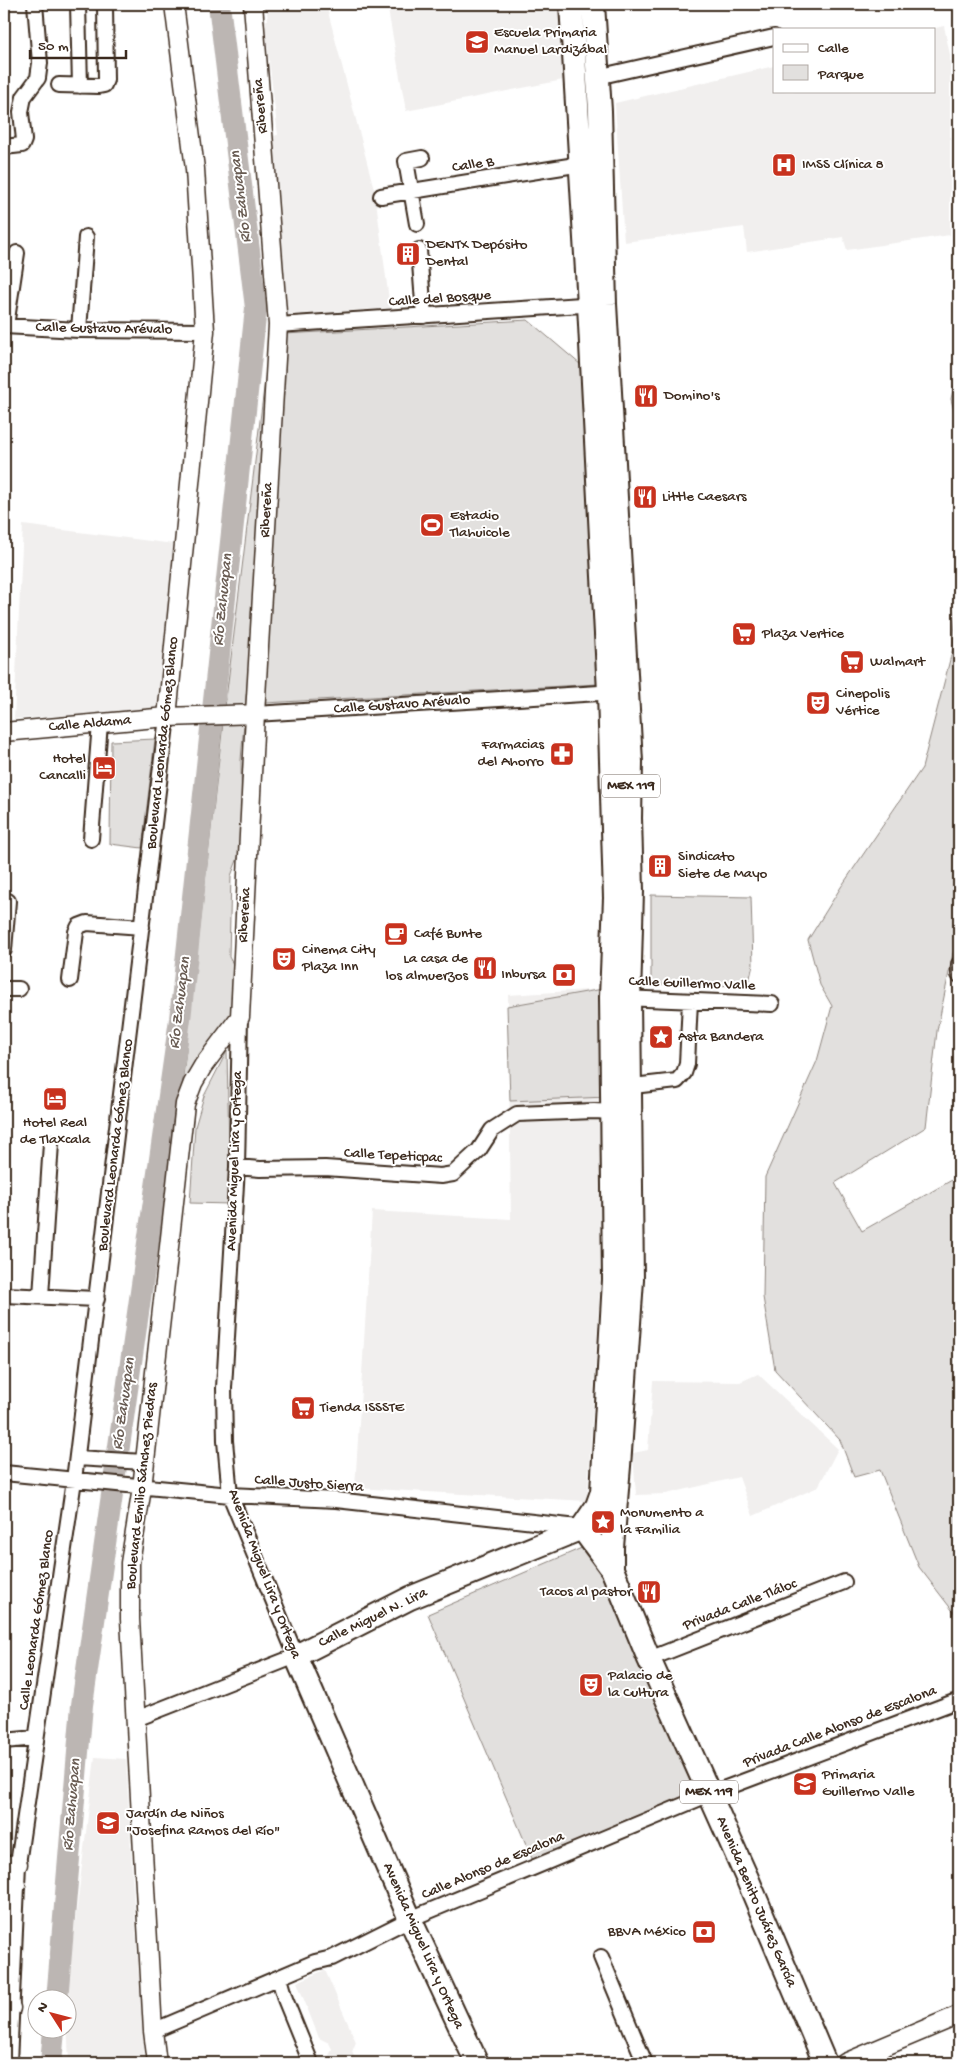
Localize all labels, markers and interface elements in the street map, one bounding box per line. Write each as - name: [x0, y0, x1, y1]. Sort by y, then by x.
- place label: Escuela Primaria Manuel Lardizábal: [494, 24, 607, 59]
- scale bar: [30, 28, 126, 60]
- legend: [773, 28, 936, 92]
- school or university icon: Escuela Primaria Manuel Lardizábal: [464, 29, 490, 55]
- text: 50 m: [38, 38, 69, 56]
- text: Calle: [818, 40, 849, 58]
- text: Parque: [817, 66, 864, 84]
- street label: Ribereña: [250, 77, 272, 134]
- water label: Río Zahuapan: [227, 150, 257, 244]
- hospital icon: IMSS Clínica 8: [771, 152, 797, 178]
- street label: Calle B: [451, 153, 495, 177]
- place label: IMSS Clínica 8: [802, 156, 884, 174]
- place label: DENTX Depósito Dental: [425, 236, 528, 271]
- building icon: DENTX Depósito Dental: [395, 241, 421, 267]
- street label: Calle del Bosque: [388, 286, 492, 312]
- street label: Calle Gustavo Arévalo: [35, 319, 173, 339]
- restaurant icon: Domino's: [633, 383, 659, 409]
- place label: Domino's: [663, 387, 720, 405]
- street label: Ribereña: [257, 481, 277, 538]
- restaurant icon: Little Caesars: [632, 484, 658, 510]
- place label: Little Caesars: [662, 488, 747, 506]
- place label: Estadio Tlahuicole: [449, 507, 510, 542]
- sports icon: Estadio Tlahuicole: [419, 512, 445, 538]
- water label: Río Zahuapan: [210, 553, 238, 647]
- supermarket icon: Plaza Vertice: [731, 621, 757, 647]
- place label: Plaza Vertice: [761, 625, 844, 643]
- street label: Boulevard Leonarda Gómez Blanco: [143, 636, 183, 851]
- supermarket icon: Walmart: [839, 649, 865, 675]
- place label: Walmart: [870, 653, 927, 671]
- place label: Cinepolis Vértice: [835, 685, 890, 720]
- theatre icon: Cinepolis Vértice: [805, 690, 831, 716]
- street label: Calle Gustavo Arévalo: [333, 691, 471, 719]
- street label: Calle Aldama: [48, 711, 133, 737]
- place label: Farmacias del Ahorro: [478, 736, 544, 771]
- pharmacy icon: Farmacias del Ahorro: [549, 741, 575, 767]
- place label: Hotel Cancalli: [39, 750, 86, 785]
- hotel icon: Hotel Cancalli: [91, 755, 117, 781]
- road number: MEX 119: [602, 774, 660, 798]
- place label: Sindicato Siete de Mayo: [678, 848, 768, 883]
- building icon: Sindicato Siete de Mayo: [647, 853, 673, 879]
- street label: Ribereña: [235, 886, 255, 943]
- cafe icon: Café Bunte: [383, 921, 409, 947]
- place label: Café Bunte: [414, 925, 482, 943]
- place label: Cinema City Plaza Inn: [301, 941, 376, 976]
- theatre icon: Cinema City Plaza Inn: [271, 946, 297, 972]
- place label: La casa de los almuerzos: [386, 950, 468, 985]
- restaurant icon: La casa de los almuerzos: [472, 955, 498, 981]
- water label: Río Zahuapan: [166, 956, 196, 1050]
- bank icon: Inbursa: [551, 962, 577, 988]
- place label: Inbursa: [501, 966, 547, 984]
- street label: Calle Guillermo Valle: [628, 973, 756, 995]
- place icon: Asta Bandera: [648, 1024, 674, 1050]
- place label: Asta Bandera: [678, 1028, 764, 1046]
- street label: Boulevard Leonarda Gómez Blanco: [94, 1038, 138, 1253]
- street label: Avenida Miguel Lira y Ortega: [223, 1070, 247, 1251]
- hotel icon: Hotel Real de Tlaxcala: [42, 1086, 68, 1112]
- place label: Hotel Real de Tlaxcala: [20, 1114, 91, 1149]
- street label: Calle Tepeticpac: [343, 1144, 443, 1168]
- water label: Río Zahuapan: [109, 1356, 141, 1451]
- street label: Boulevard Emilio Sánchez Piedras: [122, 1381, 162, 1591]
- supermarket icon: Tienda ISSSTE: [290, 1395, 316, 1421]
- place label: Tienda ISSSTE: [319, 1399, 405, 1417]
- street label: Calle Justo Sierra: [254, 1471, 365, 1497]
- street label: Avenida Miguel Lira y Ortega: [223, 1487, 305, 1662]
- place label: Monumento a la Familia: [620, 1504, 704, 1539]
- place icon: Monumento a la Familia: [590, 1509, 616, 1535]
- street label: Calle Leonarda Gómez Blanco: [15, 1528, 59, 1711]
- street label: Privada Calle Tláloc: [680, 1575, 800, 1635]
- restaurant icon: Tacos al pastor: [636, 1579, 662, 1605]
- place label: Tacos al pastor: [539, 1583, 634, 1601]
- street label: Calle Miguel N. Lira: [316, 1584, 431, 1652]
- place label: Palacio de la Cultura: [607, 1667, 673, 1702]
- theatre icon: Palacio de la Cultura: [578, 1672, 604, 1698]
- street label: Privada Calle Alonso de Escalona: [740, 1682, 940, 1773]
- water label: Río Zahuapan: [60, 1758, 87, 1852]
- place label: Primaria Guillermo Valle: [821, 1766, 915, 1801]
- school or university icon: Primaria Guillermo Valle: [792, 1771, 818, 1797]
- road number: MEX 119: [680, 1780, 738, 1804]
- place label: Jardín de Niños "Josefina Ramos del Río": [126, 1805, 280, 1840]
- school or university icon: Jardín de Niños "Josefina Ramos del Río": [95, 1810, 121, 1836]
- street label: Avenida Benito Juárez García: [712, 1814, 800, 1991]
- street label: Calle Alonso de Escalona: [419, 1828, 568, 1904]
- street label: Avenida Miguel Lira y Ortega: [378, 1860, 468, 2033]
- bank icon: BBVA México: [691, 1919, 717, 1945]
- place label: BBVA México: [607, 1923, 686, 1941]
- north arrow: [28, 1990, 78, 2040]
- text: N: [34, 1999, 53, 2017]

